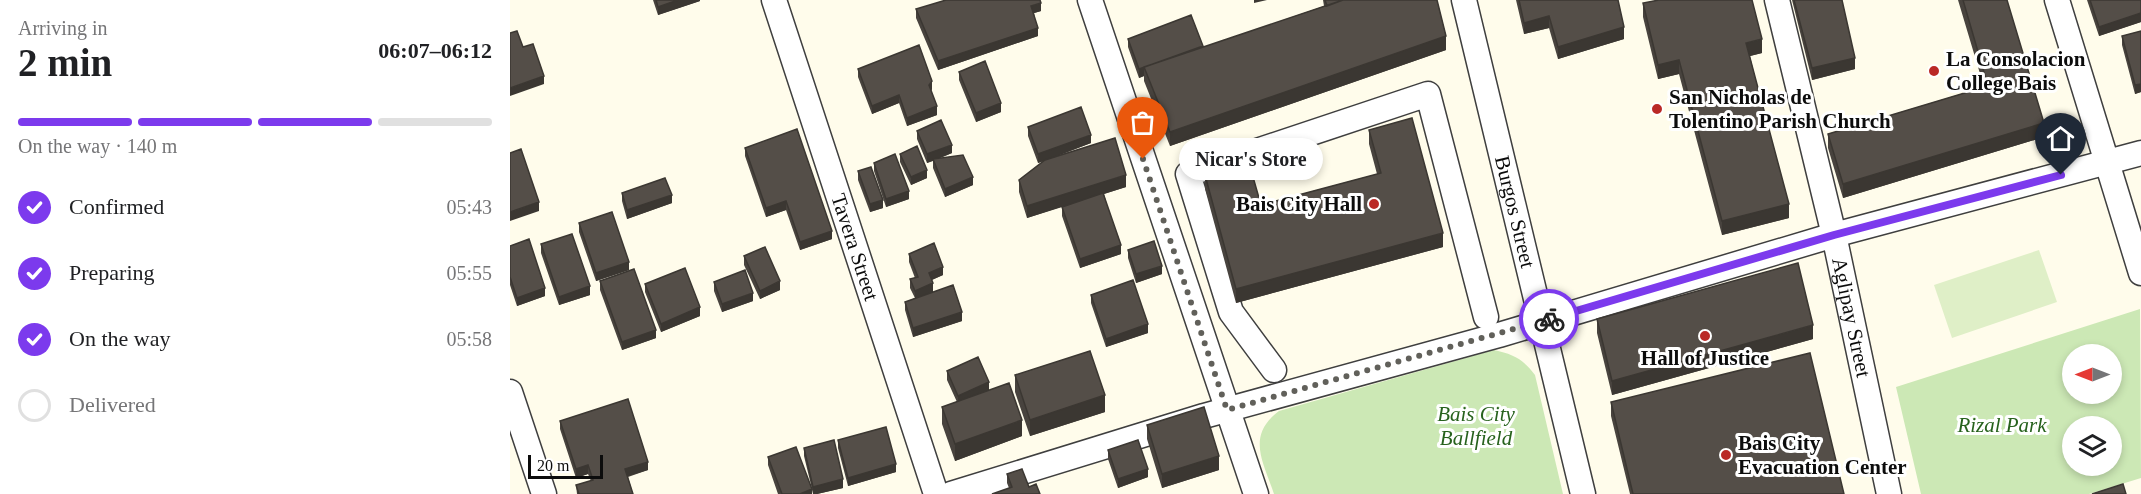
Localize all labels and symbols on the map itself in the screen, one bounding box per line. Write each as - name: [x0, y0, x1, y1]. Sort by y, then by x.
- place label: La Consolacion College Bais: [1946, 47, 2086, 95]
- marker: La Consolacion College Bais: [1927, 64, 1941, 78]
- place label: San Nicholas de Tolentino Parish Church: [1669, 85, 1891, 133]
- pin: [1117, 97, 1168, 159]
- marker: San Nicholas de Tolentino Parish Church: [1650, 102, 1664, 116]
- pin: [2035, 113, 2086, 175]
- callout: Nicar's Store: [1179, 138, 1323, 180]
- street label: Burgos Street: [1490, 153, 1540, 271]
- street label: Tavera Street: [826, 191, 884, 304]
- place label: Bais City Hall: [1236, 192, 1362, 216]
- marker: Bais City Hall: [1367, 197, 1381, 211]
- street label: Aglipay Street: [1827, 255, 1876, 380]
- courier: [1519, 289, 1579, 349]
- marker: Hall of Justice: [1698, 329, 1712, 343]
- north arrow: [2062, 344, 2122, 404]
- place label: Hall of Justice: [1641, 346, 1769, 370]
- park label: Bais City Ballfield: [1437, 402, 1515, 450]
- park label: Rizal Park: [1956, 413, 2047, 437]
- place label: Bais City Evacuation Center: [1738, 431, 1907, 479]
- marker: Bais City Evacuation Center: [1719, 448, 1733, 462]
- scale bar: [528, 452, 603, 480]

